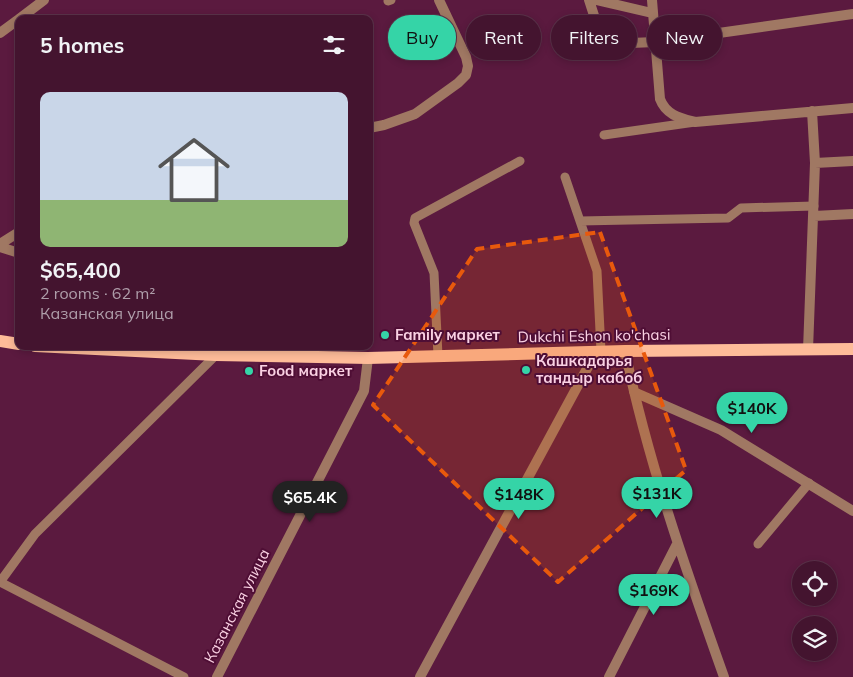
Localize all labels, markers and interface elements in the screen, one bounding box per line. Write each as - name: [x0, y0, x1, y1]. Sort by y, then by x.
- chip: Buy: [388, 15, 456, 60]
- chip: Rent: [466, 15, 541, 60]
- chip: Filters: [551, 15, 637, 60]
- chip: New: [647, 15, 722, 60]
- icon: filters: [320, 31, 348, 59]
- text: 5 homes: [40, 32, 124, 58]
- icon: home: [149, 125, 239, 215]
- text: $65,400: [40, 257, 121, 283]
- text: 2 rooms · 62 m²: [40, 283, 155, 303]
- text: Казанская улица: [40, 303, 174, 323]
- place label: Family маркет: [395, 325, 501, 344]
- street label: Dukchi Eshon ko'chasi: [517, 325, 671, 346]
- marker: Family маркет: [379, 329, 391, 341]
- place label: Кашкадарья тандыр кабоб: [536, 351, 642, 387]
- place label: Food маркет: [259, 361, 353, 380]
- marker: Кашкадарья тандыр кабоб: [520, 364, 532, 376]
- marker: Food маркет: [243, 365, 255, 377]
- pin: $140K: [717, 392, 787, 434]
- text: $140K: [727, 398, 777, 418]
- pin: $131K: [622, 476, 692, 519]
- pin: $148K: [484, 478, 554, 520]
- pin: $65.4K: [269, 480, 351, 523]
- text: $131K: [632, 483, 682, 503]
- text: $148K: [494, 484, 544, 504]
- text: $65.4K: [283, 487, 337, 507]
- street label: Казанская улица: [200, 546, 273, 666]
- map controls: [792, 561, 837, 661]
- button: locate: [792, 561, 837, 606]
- pin: $169K: [619, 574, 689, 616]
- text: $169K: [629, 580, 679, 600]
- button: layers: [792, 616, 837, 661]

